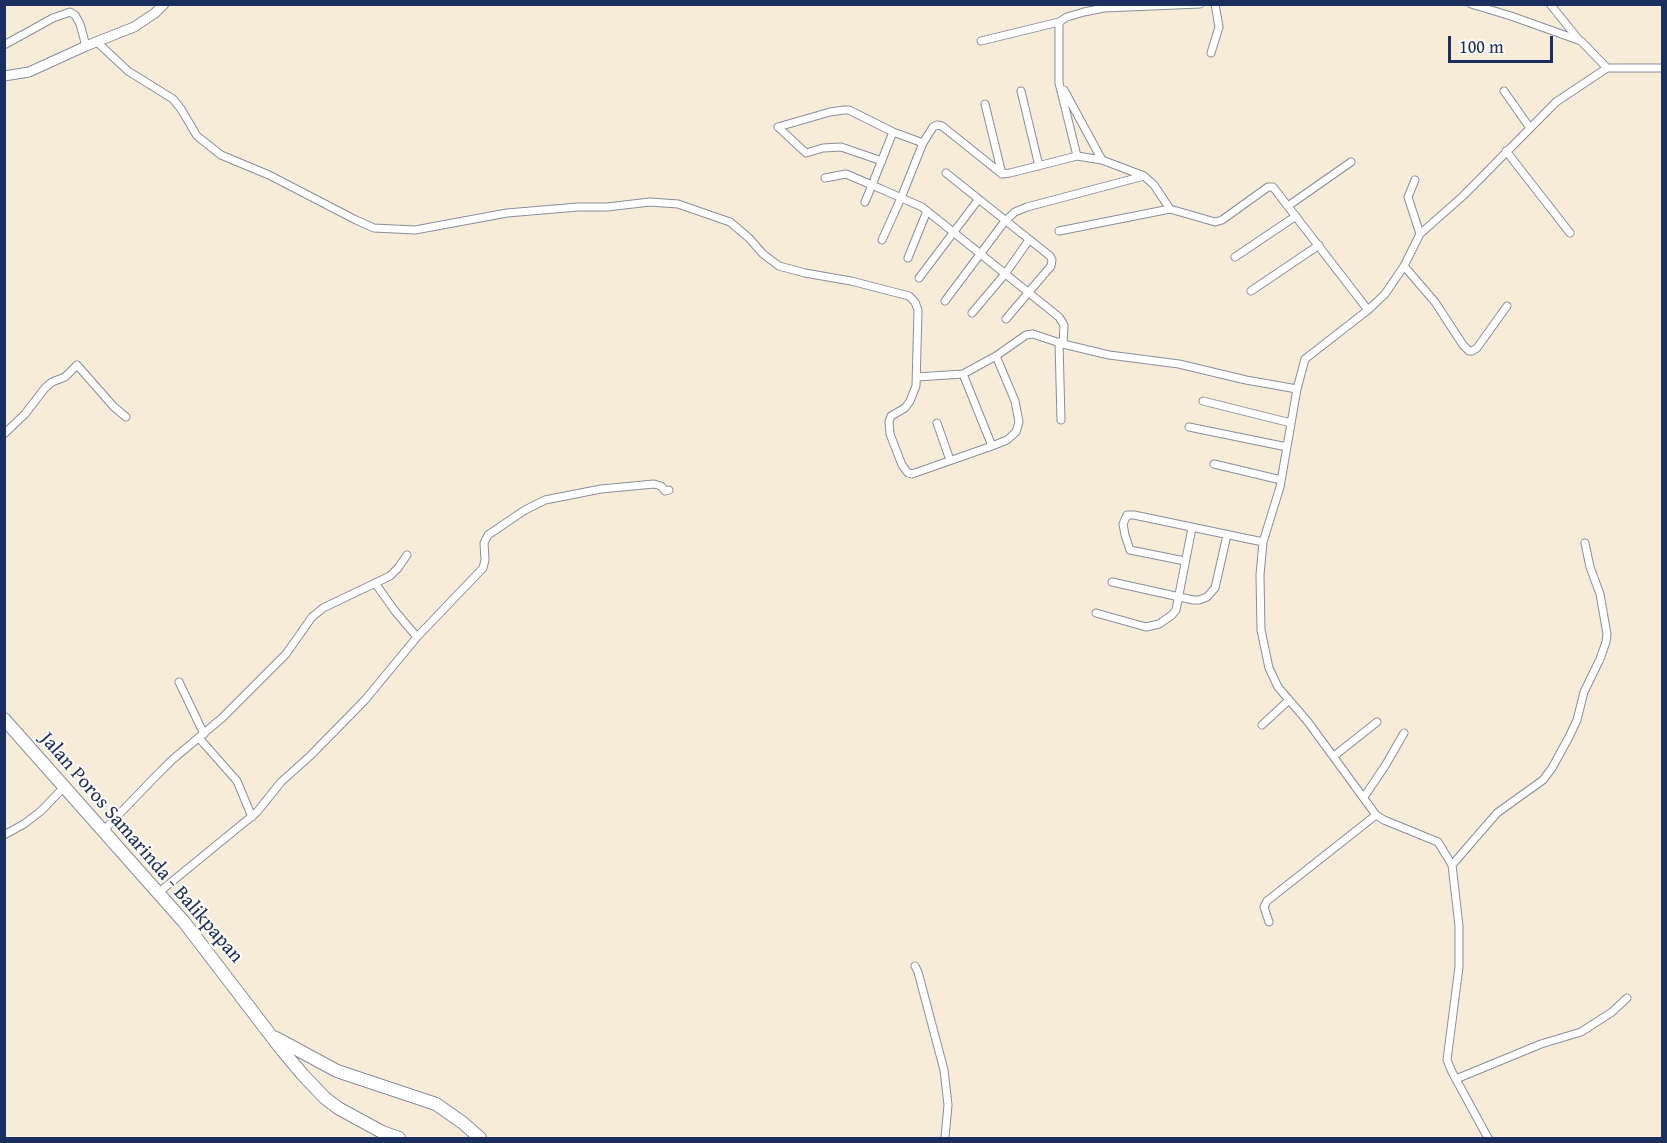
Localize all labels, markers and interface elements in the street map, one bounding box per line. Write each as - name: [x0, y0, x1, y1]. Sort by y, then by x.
- scale bar: [1451, 24, 1556, 62]
- text: 100 m: [1459, 33, 1504, 60]
- street label: Jalan Poros Samarinda - Balikpapan: [34, 728, 248, 968]

